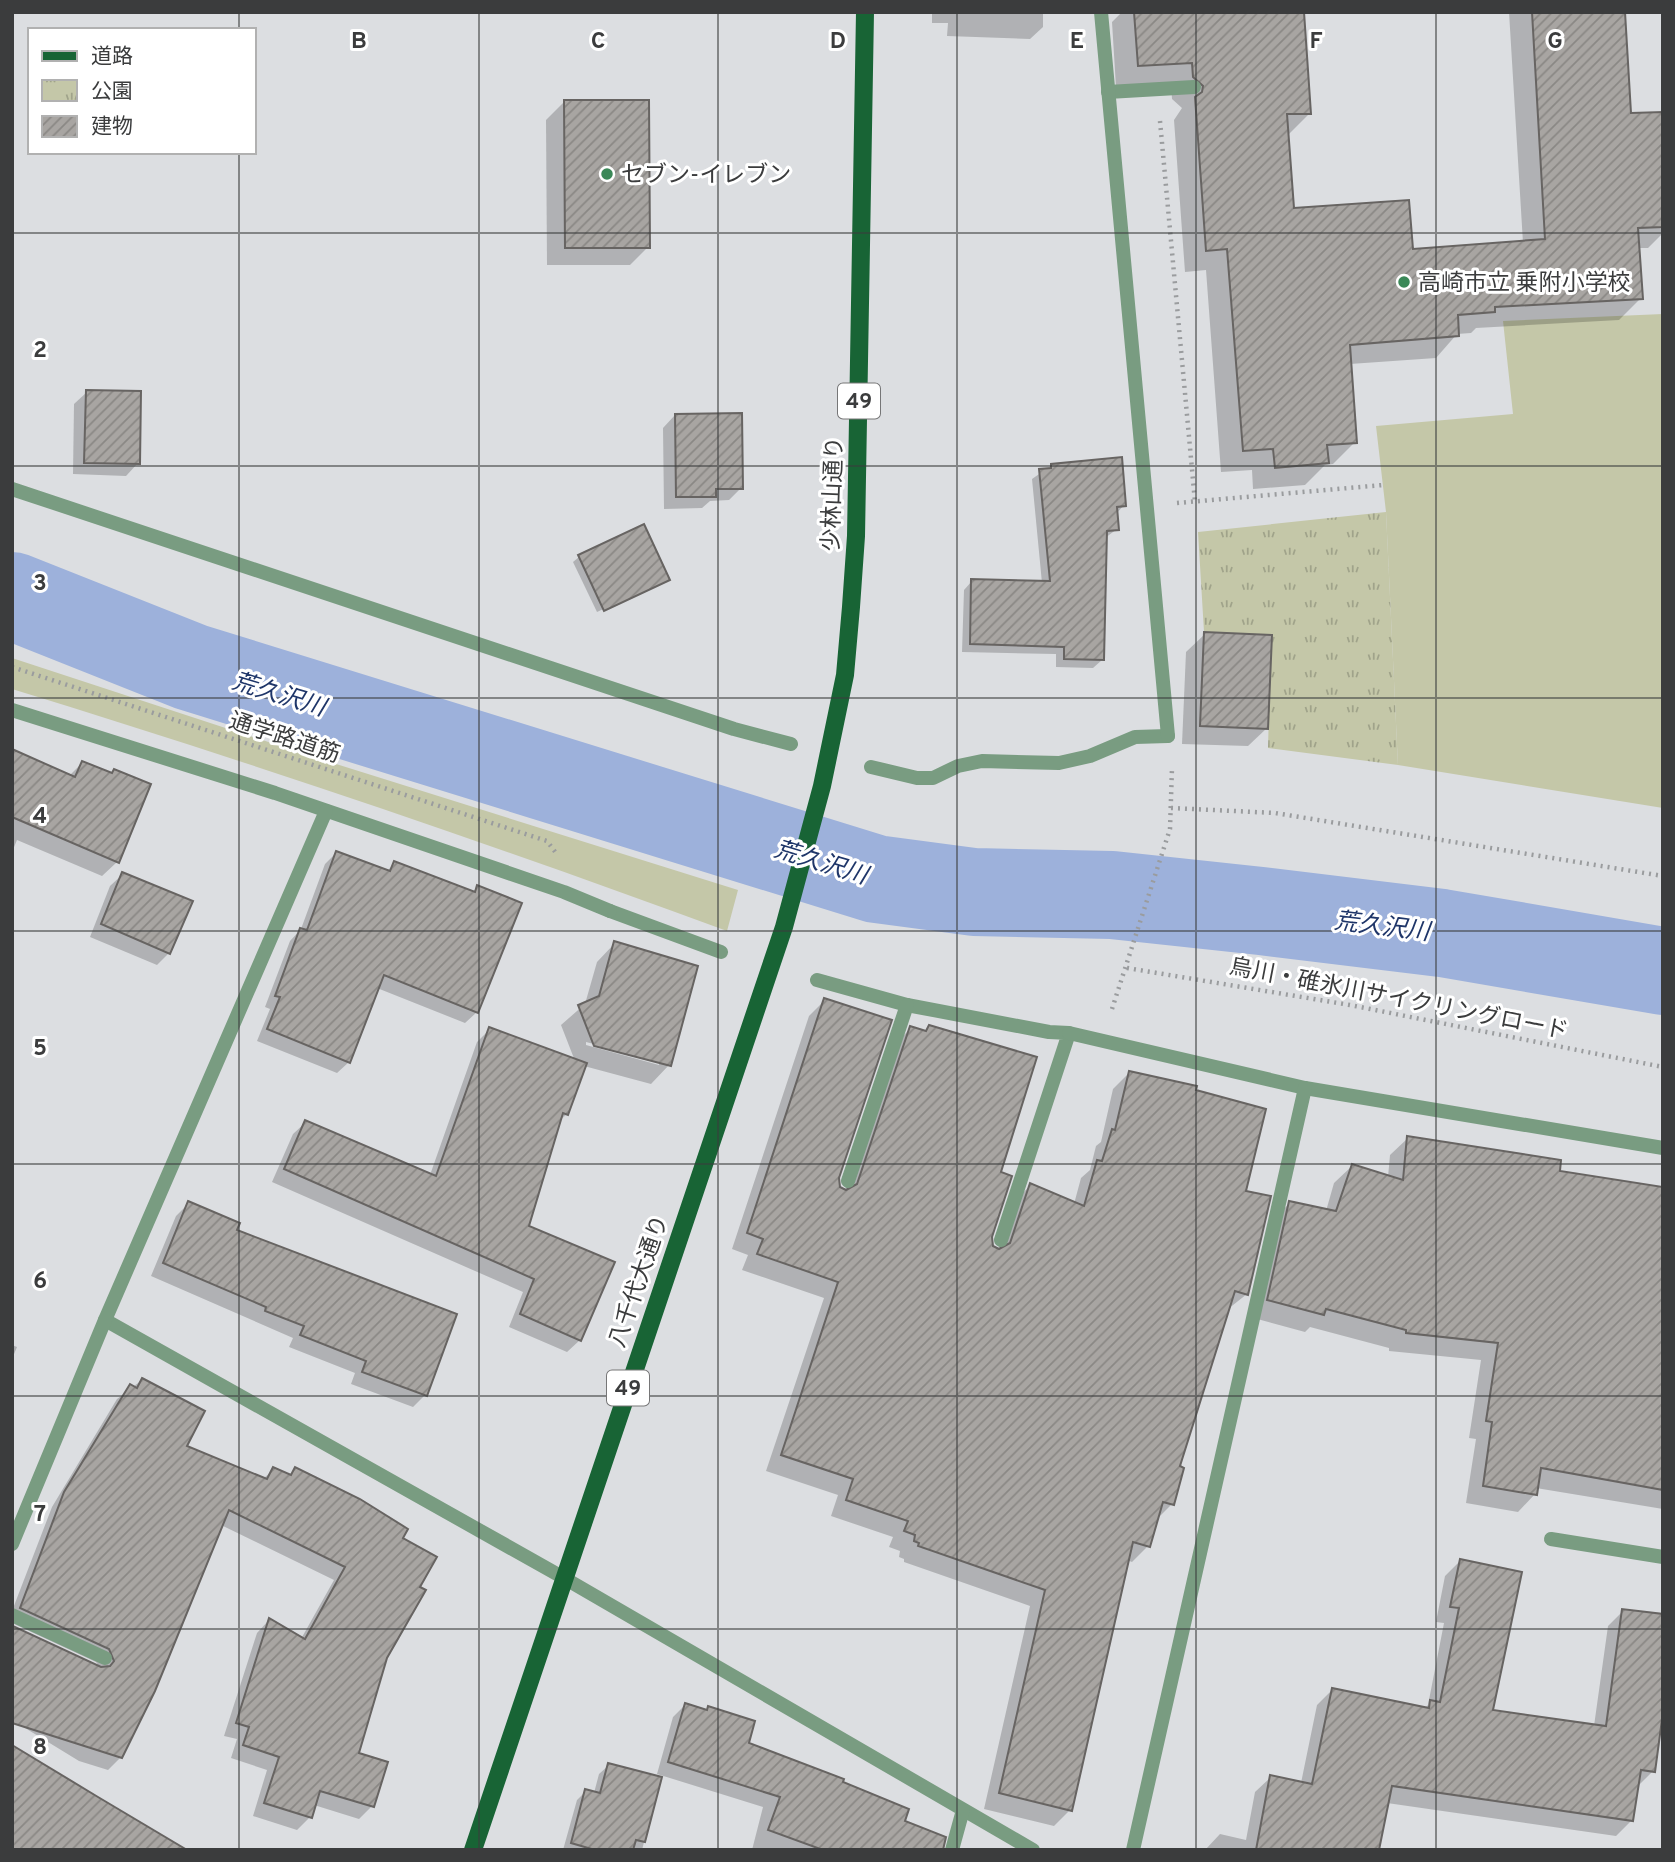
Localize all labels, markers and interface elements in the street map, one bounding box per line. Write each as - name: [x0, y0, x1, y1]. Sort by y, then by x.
- legend: [28, 28, 256, 154]
- text: B: [351, 28, 367, 57]
- text: C: [591, 28, 605, 57]
- text: D: [830, 28, 846, 57]
- text: E: [1070, 28, 1084, 57]
- text: F: [1309, 28, 1323, 57]
- text: G: [1547, 28, 1563, 57]
- text: 道路: [91, 44, 133, 71]
- text: 公園: [91, 79, 133, 106]
- text: 建物: [91, 114, 133, 141]
- place label: セブン-イレブン: [621, 162, 791, 191]
- marker: セブン-イレブン: [599, 166, 615, 182]
- place label: 高崎市立 乗附小学校: [1418, 270, 1630, 299]
- marker: 高崎市立 乗附小学校: [1396, 274, 1412, 290]
- text: 2: [33, 337, 47, 366]
- road number: 49: [838, 384, 880, 418]
- street label: 少林山通り: [818, 436, 851, 552]
- text: 3: [33, 570, 47, 599]
- water label: 荒久沢川: [228, 668, 332, 725]
- street label: 通学路道筋: [225, 708, 343, 771]
- text: 4: [33, 803, 47, 832]
- water label: 荒久沢川: [770, 836, 874, 893]
- water label: 荒久沢川: [1332, 907, 1434, 949]
- street label: 烏川・碓氷川サイクリングロード: [1227, 953, 1570, 1048]
- text: 5: [33, 1035, 47, 1064]
- street label: 八千代大通り: [604, 1212, 677, 1352]
- text: 6: [33, 1268, 47, 1297]
- road number: 49: [607, 1370, 649, 1406]
- text: 7: [34, 1501, 46, 1530]
- text: 8: [33, 1734, 47, 1763]

